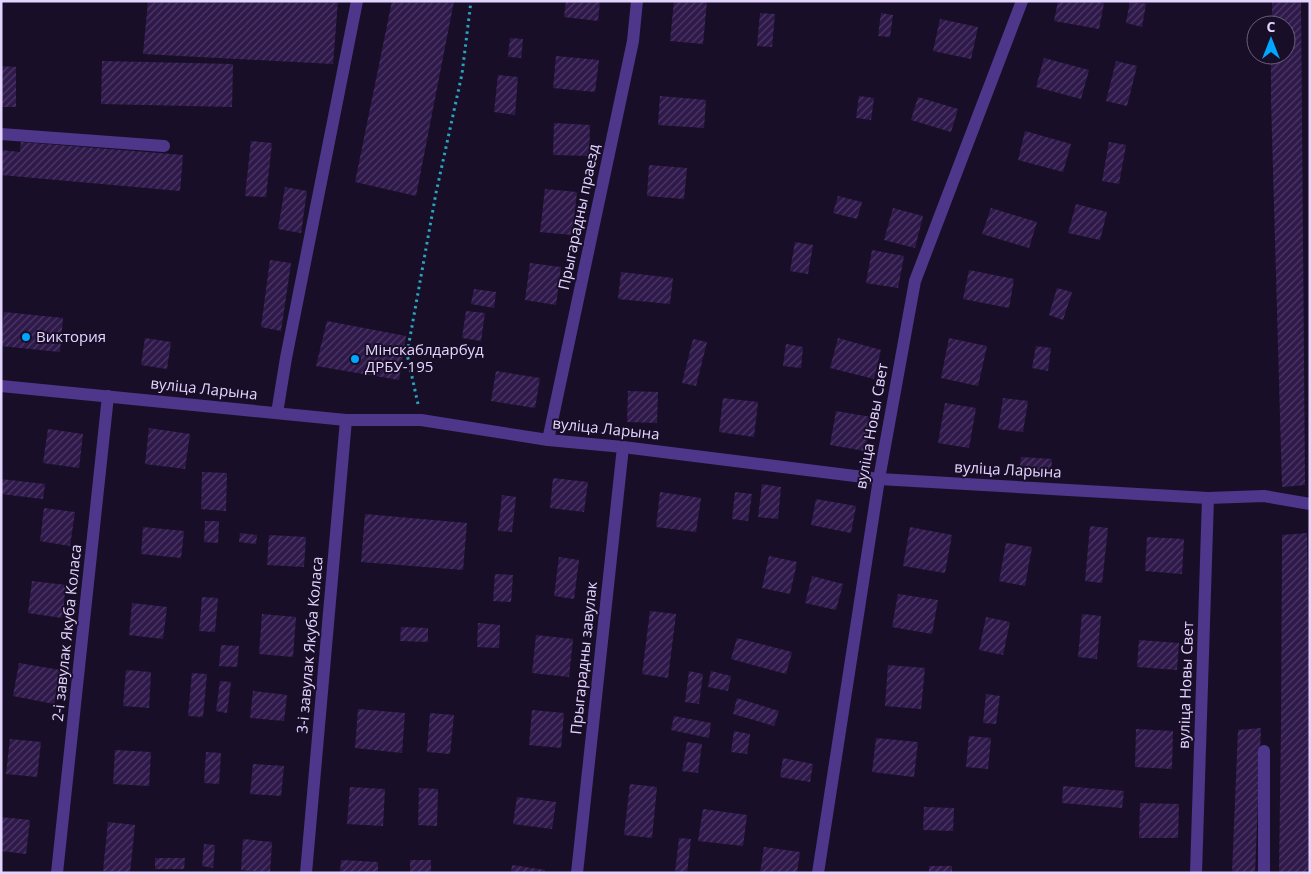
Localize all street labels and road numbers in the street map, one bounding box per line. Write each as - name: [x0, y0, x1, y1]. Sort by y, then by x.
- street label: Прыгарадны праезд: [553, 142, 603, 292]
- street label: вуліца Новы Свет: [850, 361, 892, 490]
- street label: вуліца Ларына: [150, 372, 259, 404]
- street label: вуліца Ларына: [552, 412, 661, 444]
- street label: вуліца Ларына: [954, 456, 1062, 482]
- street label: 2-і завулак Якуба Коласа: [47, 543, 85, 722]
- street label: 3-і завулак Якуба Коласа: [291, 555, 327, 734]
- street label: Прыгарадны завулак: [565, 580, 601, 735]
- street label: вуліца Новы Свет: [1173, 621, 1197, 749]

